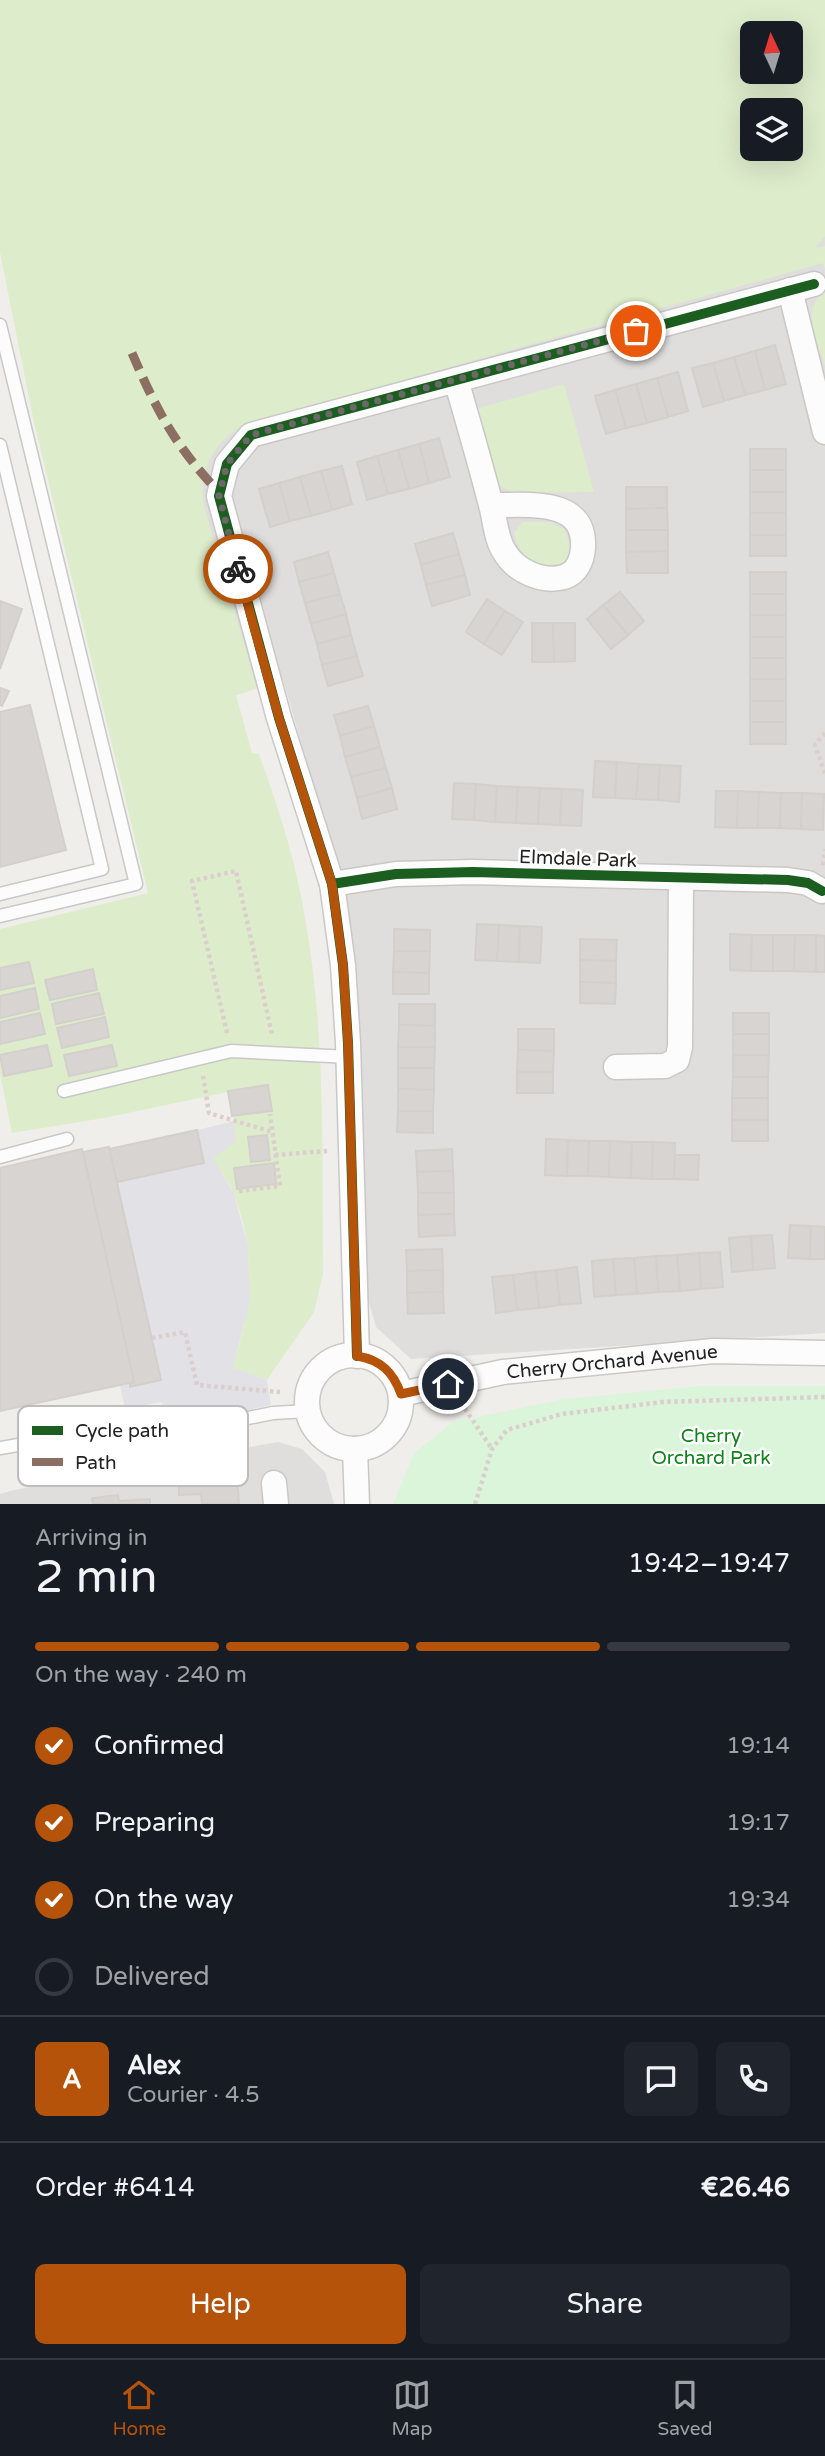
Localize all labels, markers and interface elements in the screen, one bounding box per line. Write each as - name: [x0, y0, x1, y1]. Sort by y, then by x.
- north arrow: [740, 21, 803, 84]
- map controls: [740, 21, 803, 161]
- button: layers: [740, 98, 803, 161]
- pin: [606, 301, 666, 361]
- icon: bag: [617, 312, 655, 350]
- courier: [203, 534, 273, 604]
- icon: bike: [219, 550, 257, 588]
- street label: Elmdale Park: [519, 846, 637, 872]
- street label: Cherry Orchard Avenue: [506, 1341, 719, 1384]
- pin: [418, 1354, 478, 1414]
- icon: home: [429, 1365, 467, 1403]
- legend: [18, 1406, 248, 1486]
- text: Cycle path: [75, 1420, 169, 1442]
- park label: Cherry Orchard Park: [651, 1425, 771, 1469]
- text: Path: [75, 1452, 117, 1474]
- text: Arriving in: [35, 1524, 148, 1552]
- text: 19:42–19:47: [628, 1548, 790, 1579]
- text: 2 min: [35, 1550, 158, 1605]
- text: On the way · 240 m: [35, 1661, 247, 1689]
- icon: check: [35, 1727, 73, 1765]
- text: Confirmed: [94, 1730, 224, 1761]
- text: 19:14: [726, 1732, 790, 1760]
- icon: check: [35, 1804, 73, 1842]
- text: Preparing: [94, 1807, 215, 1838]
- text: 19:17: [726, 1809, 790, 1837]
- icon: check: [35, 1881, 73, 1919]
- text: On the way: [94, 1884, 234, 1915]
- text: 19:34: [726, 1886, 790, 1914]
- text: Delivered: [94, 1961, 210, 1992]
- button: chat: [624, 2042, 698, 2116]
- button: phone: [716, 2042, 790, 2116]
- text: Alex: [127, 2050, 181, 2081]
- text: A: [62, 2064, 82, 2095]
- text: Courier · 4.5: [127, 2081, 260, 2109]
- text: Order #6414: [35, 2172, 195, 2203]
- text: €26.46: [701, 2172, 790, 2203]
- button: Help: [35, 2264, 406, 2344]
- button: Share: [420, 2264, 790, 2344]
- tab: Home: [113, 2376, 166, 2440]
- tab: Map: [391, 2376, 432, 2440]
- tab: Saved: [658, 2376, 712, 2440]

